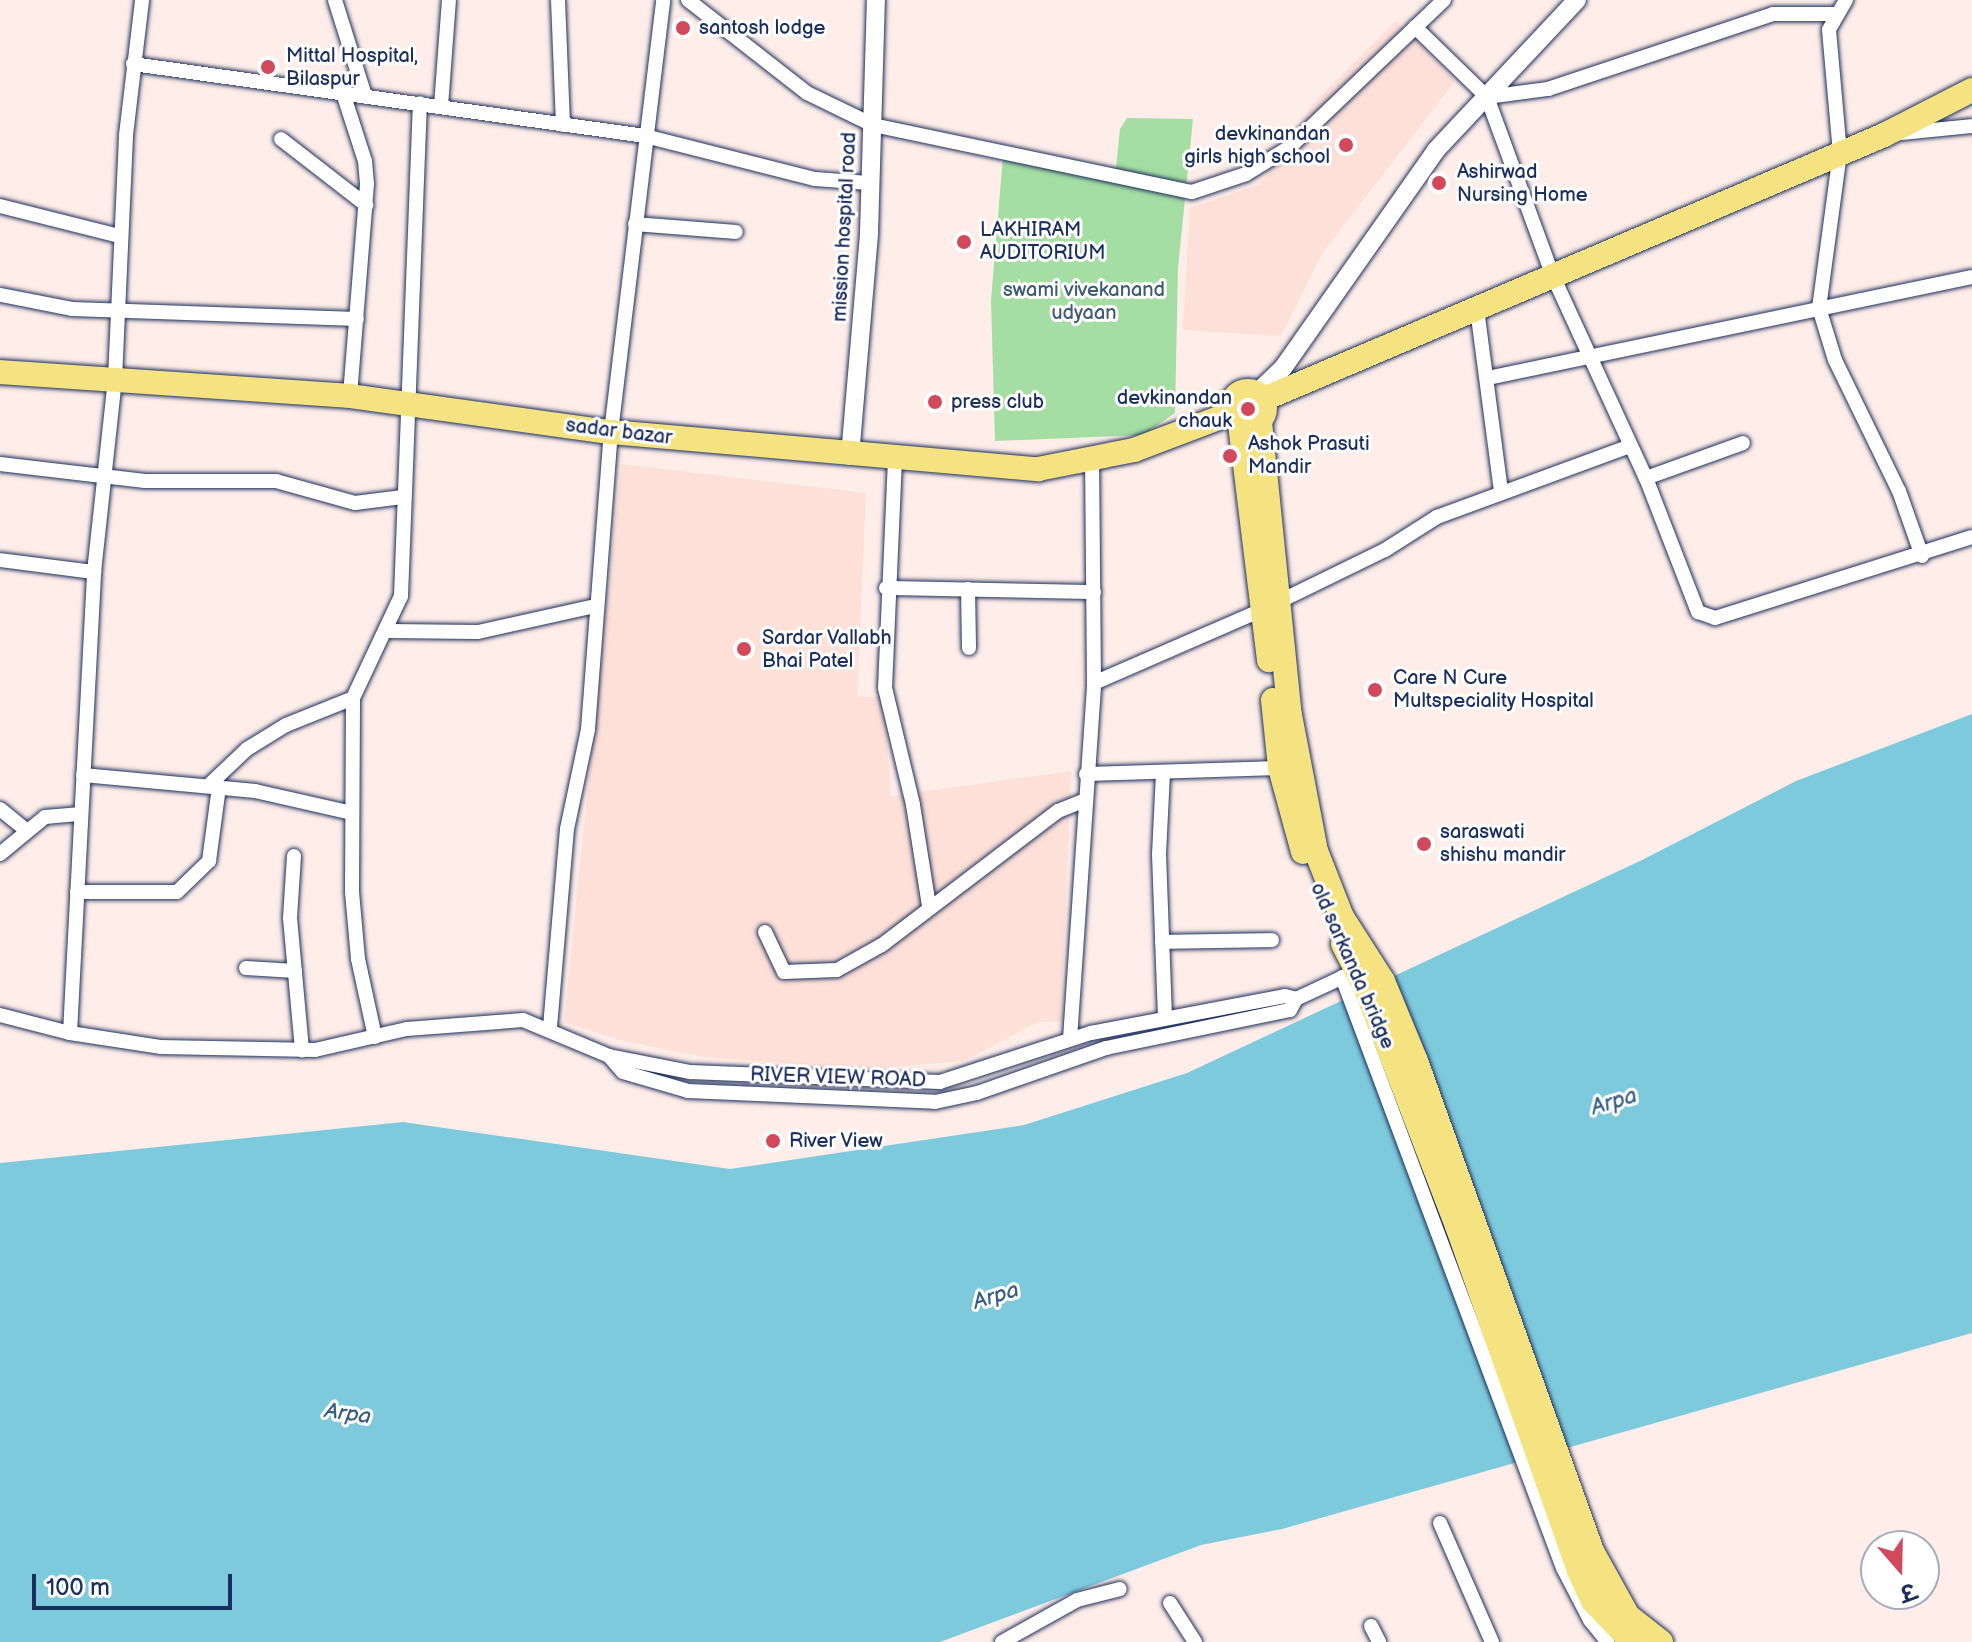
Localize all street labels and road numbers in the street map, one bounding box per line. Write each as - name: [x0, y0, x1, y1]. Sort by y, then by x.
- street label: mission hospital road: [828, 131, 862, 323]
- street label: sadar bazar: [564, 414, 674, 450]
- street label: old sarkanda bridge: [1305, 879, 1399, 1053]
- street label: RIVER VIEW ROAD: [749, 1063, 927, 1093]

